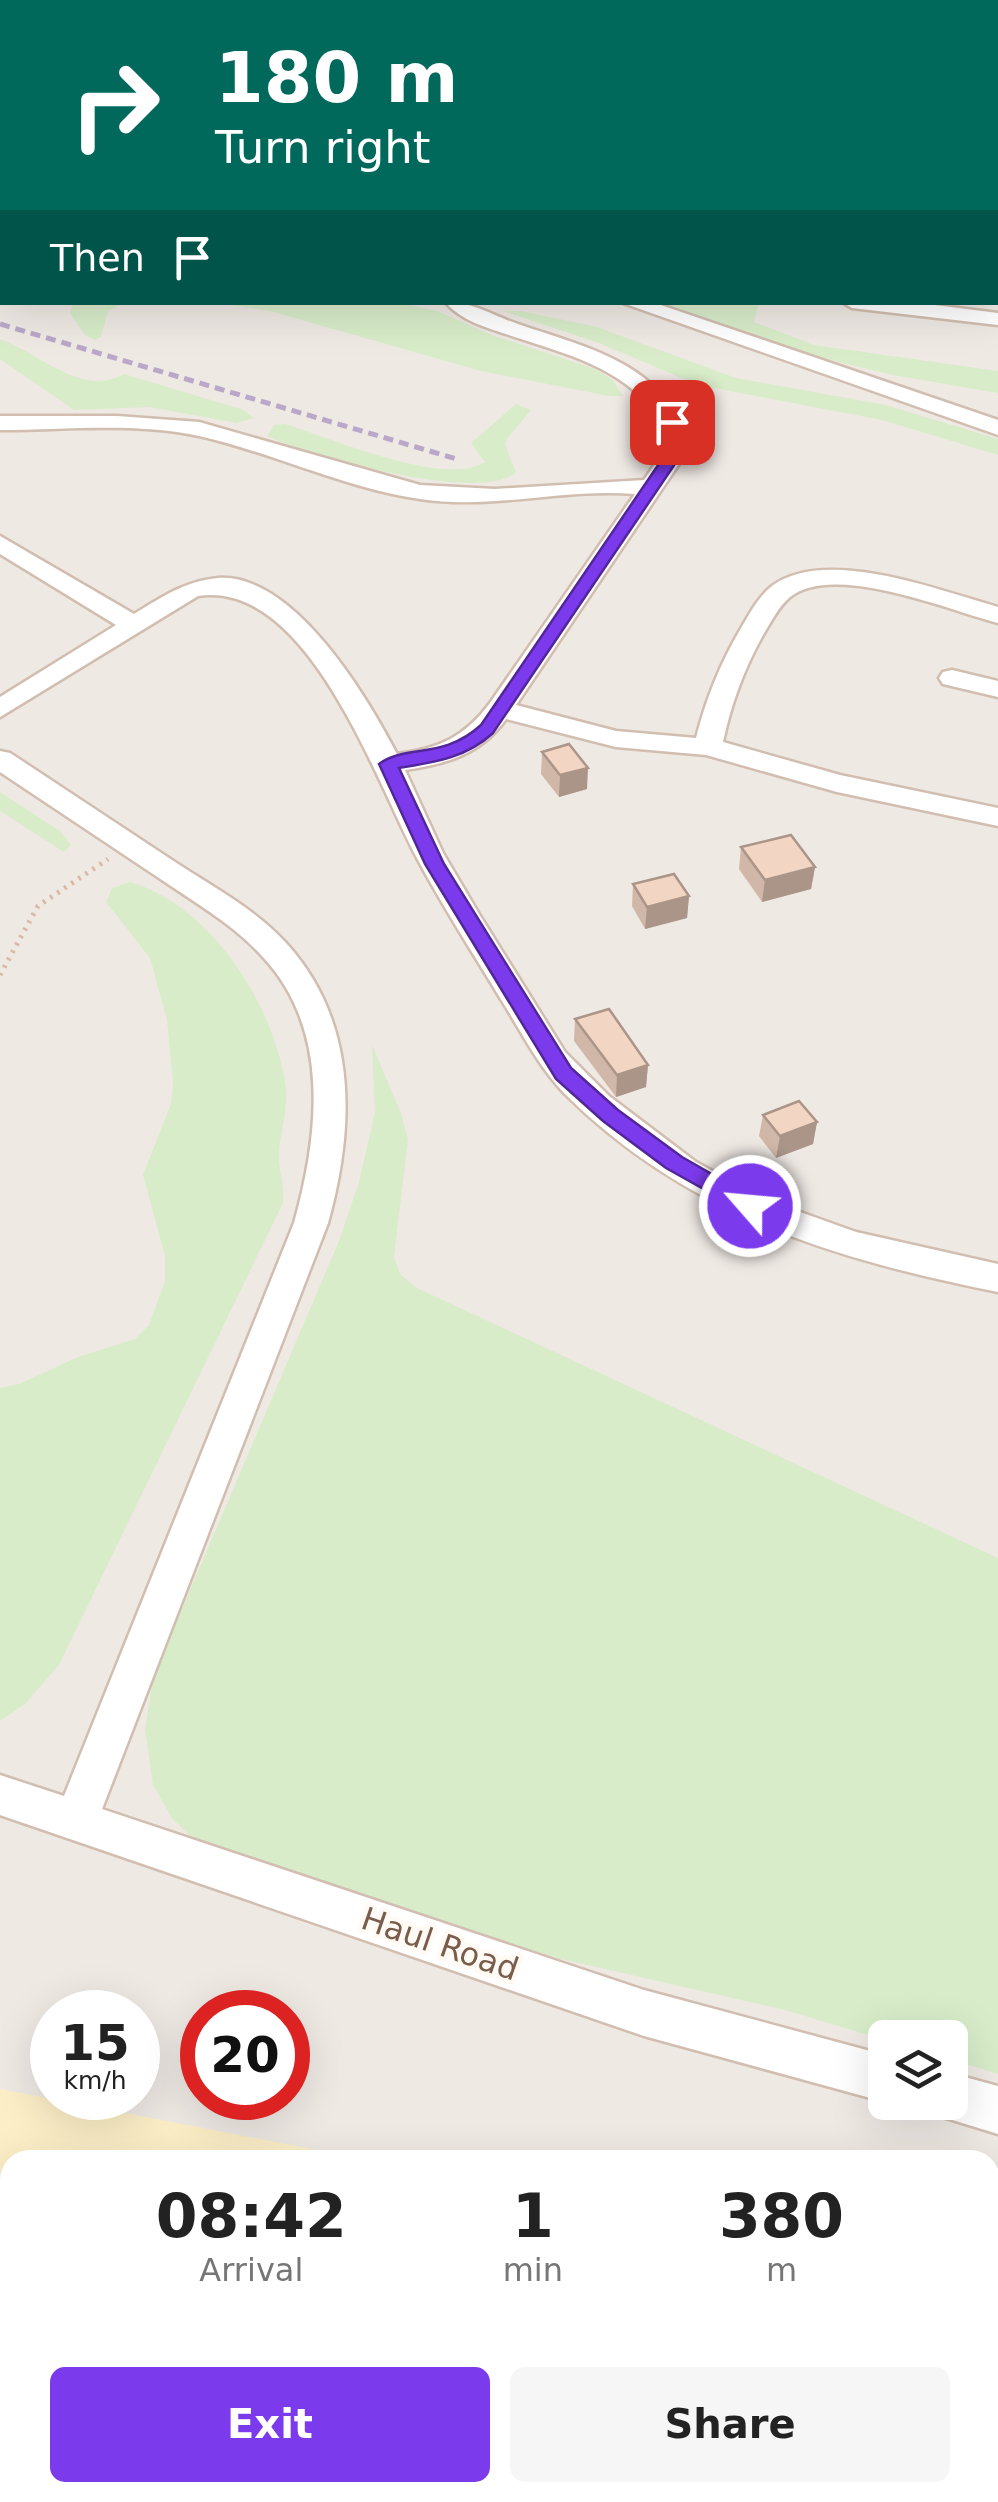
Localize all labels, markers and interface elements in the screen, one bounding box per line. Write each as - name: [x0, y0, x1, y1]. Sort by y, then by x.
- text: 180 m: [215, 37, 458, 119]
- icon: right: [50, 40, 180, 170]
- text: Turn right: [215, 121, 430, 174]
- icon: arrive: [165, 230, 220, 285]
- text: Then: [50, 236, 145, 280]
- pin: [630, 380, 715, 465]
- icon: arrive: [645, 395, 700, 450]
- position arrow: [698, 1154, 802, 1258]
- street label: Haul Road: [357, 1899, 523, 1989]
- speed limit sign: 20: [180, 1990, 310, 2120]
- text: 15: [60, 2014, 130, 2072]
- map controls: [868, 2020, 968, 2120]
- button: layers: [868, 2020, 968, 2120]
- text: km/h: [63, 2066, 127, 2095]
- text: 08:42: [156, 2181, 347, 2251]
- text: 1: [512, 2181, 554, 2251]
- text: 380: [719, 2181, 844, 2251]
- text: Arrival: [199, 2251, 303, 2289]
- text: min: [503, 2251, 563, 2289]
- text: m: [766, 2251, 797, 2289]
- button: Exit: [50, 2367, 490, 2482]
- button: Share: [510, 2367, 950, 2482]

